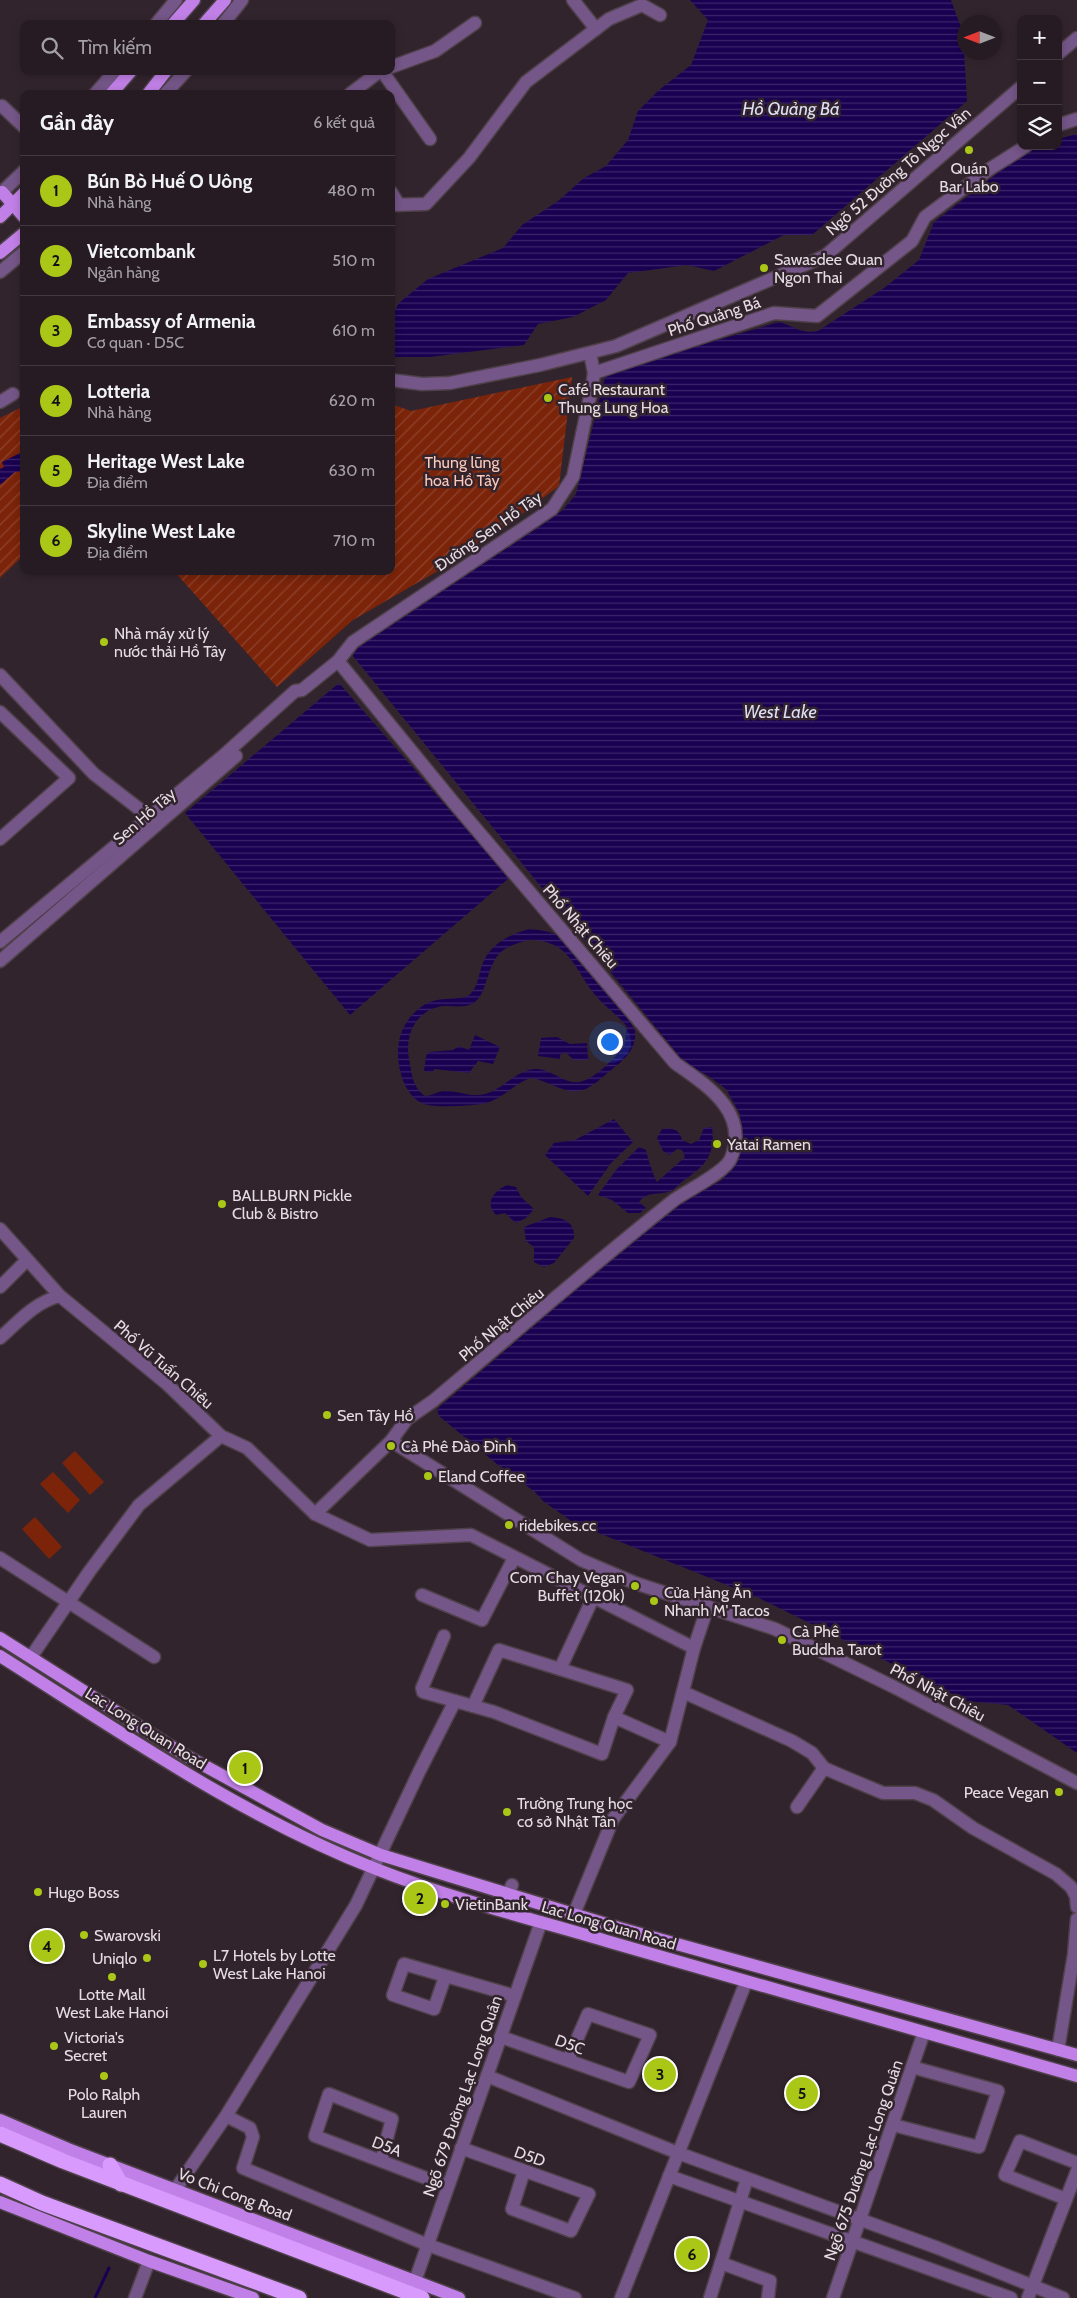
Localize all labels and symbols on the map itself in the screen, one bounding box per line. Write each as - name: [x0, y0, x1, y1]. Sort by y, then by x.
- north arrow: [957, 15, 1002, 60]
- water label: Hồ Quảng Bá: [742, 98, 840, 120]
- street label: Ngõ 52 Đường Tô Ngọc Vân: [822, 103, 975, 239]
- marker: Quán Bar Labo: [963, 144, 975, 156]
- place label: Quán Bar Labo: [939, 159, 999, 196]
- place label: Sawasdee Quan Ngon Thai: [774, 250, 883, 287]
- marker: Sawasdee Quan Ngon Thai: [758, 262, 770, 274]
- street label: Phố Quảng Bá: [665, 292, 763, 340]
- place label: Café Restaurant Thung Lung Hoa: [558, 380, 669, 417]
- marker: Café Restaurant Thung Lung Hoa: [542, 392, 554, 404]
- park label: Thung lũng hoa Hồ Tây: [424, 453, 501, 490]
- street label: Đường Sen Hồ Tây: [431, 488, 545, 575]
- place label: Nhà máy xử lý nước thải Hồ Tây: [114, 624, 226, 661]
- marker: Nhà máy xử lý nước thải Hồ Tây: [98, 636, 110, 648]
- water label: West Lake: [743, 701, 817, 723]
- street label: Sen Hồ Tây: [109, 784, 179, 849]
- street label: Phố Nhật Chiêu: [539, 880, 622, 972]
- your location: [597, 1029, 623, 1055]
- place label: Yatai Ramen: [726, 1135, 811, 1154]
- marker: Yatai Ramen: [711, 1138, 723, 1150]
- place label: BALLBURN Pickle Club & Bistro: [232, 1186, 352, 1223]
- marker: BALLBURN Pickle Club & Bistro: [216, 1198, 228, 1210]
- street label: Phố Nhật Chiêu: [455, 1283, 548, 1365]
- street label: Phố Vũ Tuấn Chiêu: [110, 1316, 217, 1413]
- place label: Sen Tây Hồ: [337, 1406, 414, 1425]
- marker: Sen Tây Hồ: [321, 1409, 333, 1421]
- place label: Cà Phê Đào Đình: [401, 1437, 516, 1456]
- marker: Cà Phê Đào Đình: [385, 1440, 397, 1452]
- place label: Eland Coffee: [438, 1467, 525, 1486]
- marker: Eland Coffee: [422, 1470, 434, 1482]
- place label: ridebikes.cc: [519, 1516, 596, 1535]
- marker: ridebikes.cc: [503, 1519, 515, 1531]
- place label: Com Chay Vegan Buffet (120k): [510, 1568, 625, 1605]
- marker: Com Chay Vegan Buffet (120k): [629, 1580, 641, 1592]
- place label: Cửa Hàng Ăn Nhanh M' Tacos: [664, 1583, 770, 1620]
- marker: Cửa Hàng Ăn Nhanh M' Tacos: [648, 1595, 660, 1607]
- place label: Cà Phê Buddha Tarot: [792, 1622, 882, 1659]
- marker: Cà Phê Buddha Tarot: [776, 1634, 788, 1646]
- street label: Phố Nhật Chiêu: [887, 1659, 989, 1725]
- street label: Lac Long Quan Road: [82, 1683, 210, 1773]
- pin: 1: [229, 1749, 261, 1787]
- place label: Peace Vegan: [964, 1783, 1049, 1802]
- marker: Peace Vegan: [1053, 1786, 1065, 1798]
- place label: Trường Trung học cơ sở Nhật Tân: [517, 1794, 633, 1831]
- marker: Trường Trung học cơ sở Nhật Tân: [501, 1806, 513, 1818]
- pin: 2: [404, 1879, 436, 1917]
- place label: Hugo Boss: [48, 1883, 120, 1902]
- marker: Hugo Boss: [32, 1886, 44, 1898]
- place label: VietinBank: [455, 1895, 529, 1914]
- street label: Lac Long Quan Road: [539, 1897, 678, 1954]
- marker: VietinBank: [439, 1898, 451, 1910]
- place label: Swarovski: [94, 1926, 161, 1945]
- pin: 4: [31, 1927, 63, 1965]
- marker: Swarovski: [78, 1929, 90, 1941]
- place label: L7 Hotels by Lotte West Lake Hanoi: [213, 1946, 336, 1983]
- place label: Uniqlo: [92, 1949, 137, 1968]
- marker: Uniqlo: [141, 1952, 153, 1964]
- marker: L7 Hotels by Lotte West Lake Hanoi: [197, 1958, 209, 1970]
- marker: Lotte Mall West Lake Hanoi: [106, 1971, 118, 1983]
- place label: Lotte Mall West Lake Hanoi: [56, 1985, 168, 2022]
- street label: Ngõ 679 Đường Lạc Long Quân: [419, 1993, 506, 2199]
- place label: Victoria's Secret: [64, 2028, 125, 2065]
- street label: D5C: [552, 2030, 587, 2059]
- marker: Victoria's Secret: [48, 2040, 60, 2052]
- pin: 3: [644, 2055, 676, 2093]
- street label: Ngõ 675 Đường Lạc Long Quân: [820, 2057, 907, 2263]
- marker: Polo Ralph Lauren: [98, 2070, 110, 2082]
- pin: 5: [786, 2074, 818, 2112]
- place label: Polo Ralph Lauren: [68, 2085, 140, 2122]
- street label: D5A: [369, 2132, 404, 2161]
- street label: D5D: [512, 2142, 548, 2171]
- street label: Vo Chi Cong Road: [175, 2164, 294, 2225]
- pin: 6: [676, 2235, 708, 2273]

